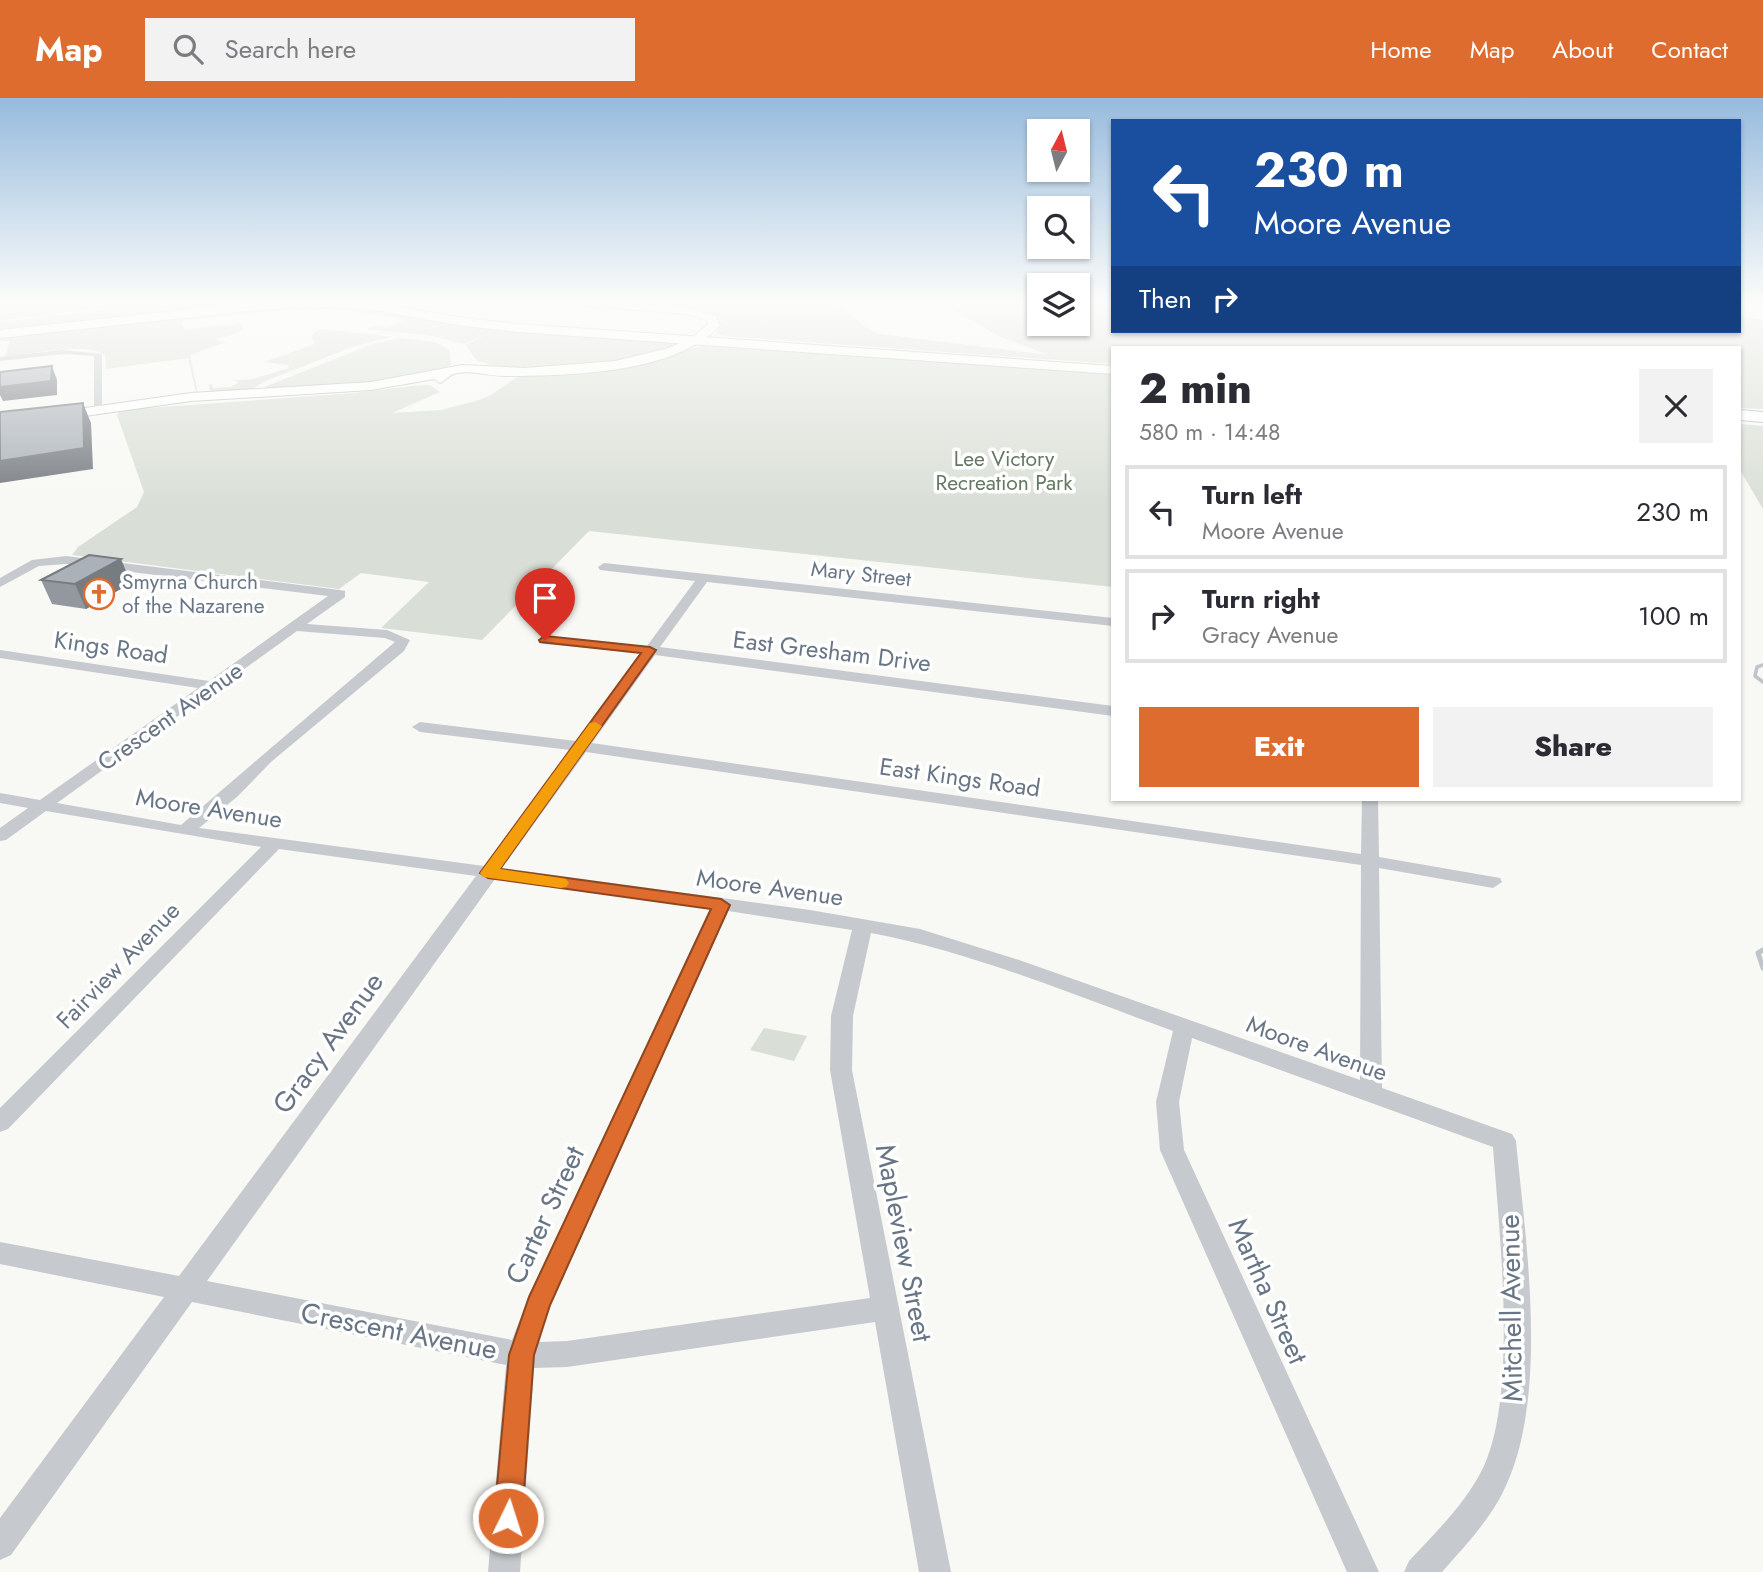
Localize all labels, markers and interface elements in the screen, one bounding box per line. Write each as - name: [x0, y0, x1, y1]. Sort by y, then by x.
- search box: [145, 18, 635, 81]
- text: Map: [35, 26, 103, 73]
- icon: search: [169, 30, 207, 68]
- text: Search here: [225, 30, 356, 68]
- text: Home: [1370, 32, 1432, 67]
- text: Map: [1470, 32, 1514, 67]
- text: About: [1552, 32, 1613, 67]
- text: Contact: [1651, 32, 1728, 67]
- north arrow: [1027, 119, 1090, 182]
- map controls: [1027, 119, 1090, 336]
- text: 230 m: [1254, 135, 1404, 205]
- icon: left: [1139, 147, 1230, 238]
- button: search: [1027, 196, 1090, 259]
- text: Moore Avenue: [1254, 200, 1451, 246]
- button: layers: [1027, 273, 1090, 336]
- text: Then: [1139, 280, 1192, 318]
- icon: right: [1206, 280, 1244, 318]
- text: 2 min: [1139, 358, 1252, 419]
- button: close: [1639, 369, 1713, 443]
- text: 580 m · 14:48: [1139, 415, 1281, 449]
- park label: Lee Victory Recreation Park: [935, 444, 1073, 498]
- text: Turn left: [1202, 476, 1302, 514]
- icon: left: [1143, 493, 1181, 531]
- text: 230 m: [1636, 493, 1709, 531]
- text: Moore Avenue: [1202, 514, 1344, 548]
- street label: Mary Street: [809, 554, 913, 594]
- place label: Smyrna Church of the Nazarene: [122, 567, 265, 621]
- pin: [515, 568, 575, 640]
- church icon: Smyrna Church of the Nazarene: [82, 577, 116, 611]
- icon: arrive: [526, 579, 564, 617]
- text: Turn right: [1202, 580, 1320, 618]
- icon: right: [1143, 597, 1181, 635]
- text: 100 m: [1638, 597, 1709, 635]
- text: Gracy Avenue: [1202, 618, 1338, 652]
- street label: East Gresham Drive: [731, 621, 933, 681]
- street label: Kings Road: [52, 622, 170, 672]
- street label: Crescent Avenue: [90, 653, 250, 779]
- button: Exit: [1139, 707, 1419, 787]
- button: Share: [1433, 707, 1713, 787]
- street label: East Kings Road: [877, 748, 1043, 806]
- street label: Moore Avenue: [133, 779, 285, 837]
- street label: Moore Avenue: [694, 859, 846, 915]
- street label: Fairview Avenue: [48, 893, 188, 1037]
- street label: Gracy Avenue: [263, 964, 393, 1122]
- street label: Moore Avenue: [1242, 1006, 1392, 1090]
- street label: Carter Street: [495, 1139, 595, 1291]
- street label: Mapleview Street: [865, 1141, 943, 1346]
- street label: Martha Street: [1218, 1211, 1319, 1371]
- street label: Mitchell Avenue: [1489, 1214, 1533, 1402]
- street label: Crescent Avenue: [297, 1292, 501, 1370]
- position arrow: [471, 1481, 545, 1555]

